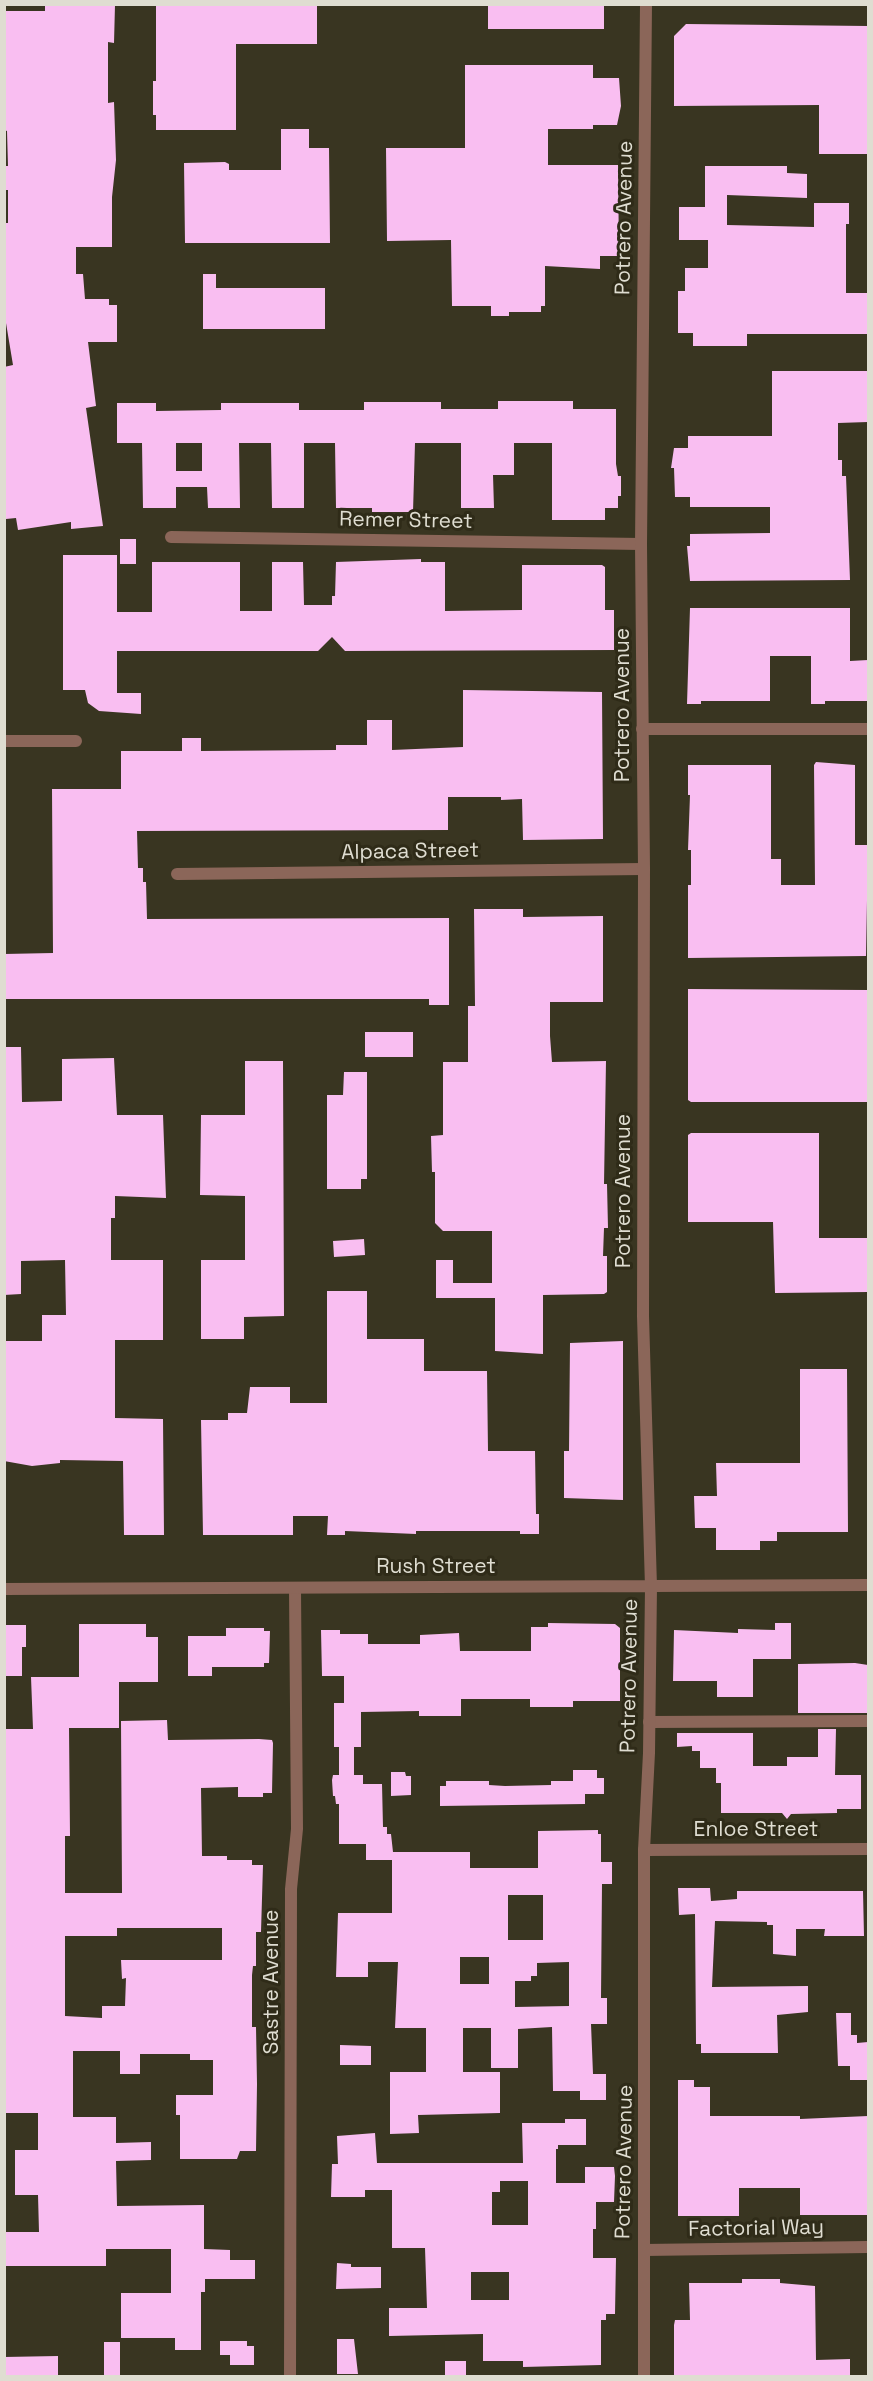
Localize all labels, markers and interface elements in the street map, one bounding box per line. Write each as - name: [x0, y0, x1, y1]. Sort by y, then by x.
- street label: Potrero Avenue: [611, 141, 639, 295]
- street label: Remer Street: [339, 507, 473, 535]
- street label: Potrero Avenue: [610, 628, 636, 782]
- street label: Alpaca Street: [341, 838, 479, 866]
- street label: Potrero Avenue: [611, 1114, 637, 1268]
- street label: Rush Street: [376, 1554, 496, 1580]
- street label: Potrero Avenue: [616, 1599, 644, 1753]
- street label: Enloe Street: [694, 1817, 818, 1843]
- street label: Sastre Avenue: [259, 1910, 285, 2054]
- street label: Potrero Avenue: [611, 2085, 639, 2239]
- street label: Factorial Way: [688, 2215, 824, 2243]

